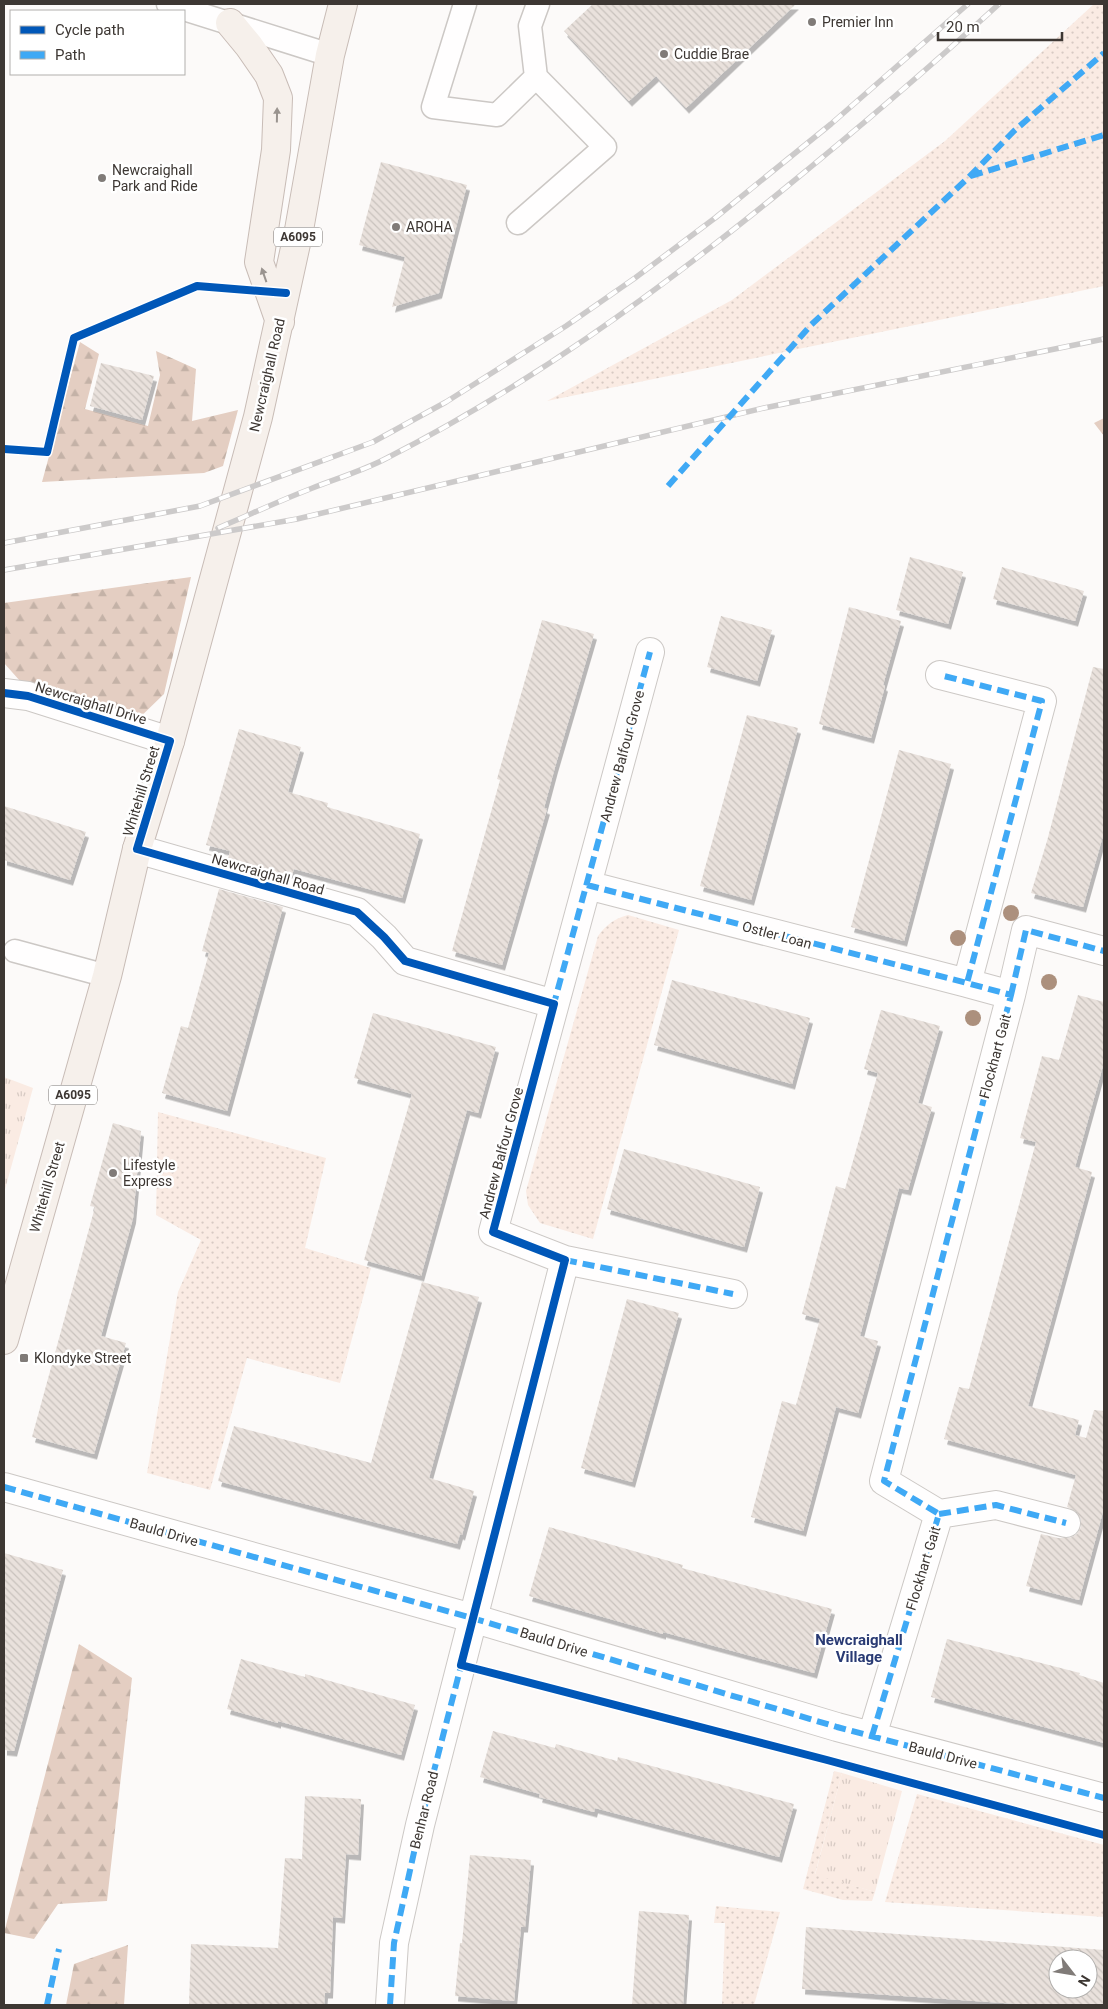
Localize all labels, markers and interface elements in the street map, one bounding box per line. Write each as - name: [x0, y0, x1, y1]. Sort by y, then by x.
- legend: [10, 10, 185, 75]
- scale bar: [938, 10, 1062, 42]
- place label: Premier Inn: [822, 14, 893, 30]
- marker: Premier Inn: [806, 16, 818, 28]
- text: 20 m: [946, 18, 980, 36]
- text: Cycle path: [55, 21, 125, 39]
- text: Path: [55, 46, 86, 64]
- place label: Cuddie Brae: [674, 46, 749, 62]
- marker: Cuddie Brae: [658, 48, 670, 60]
- one-way arrow: [273, 107, 281, 123]
- place label: Newcraighall Park and Ride: [112, 162, 198, 194]
- marker: Newcraighall Park and Ride: [96, 172, 108, 184]
- place label: AROHA: [406, 219, 453, 235]
- marker: AROHA: [390, 221, 402, 233]
- road number: A6095: [274, 228, 322, 246]
- one-way arrow: [260, 268, 267, 283]
- street label: Newcraighall Road: [246, 317, 288, 433]
- street label: Newcraighall Drive: [33, 678, 149, 728]
- street label: Andrew Balfour Grove: [597, 689, 647, 823]
- street label: Whitehill Street: [120, 743, 162, 838]
- street label: Newcraighall Road: [210, 850, 326, 898]
- street label: Ostler Loan: [740, 918, 814, 952]
- street label: Flockhart Gait: [976, 1011, 1014, 1100]
- road number: A6095: [49, 1086, 97, 1104]
- street label: Andrew Balfour Grove: [476, 1086, 526, 1220]
- street label: Whitehill Street: [26, 1139, 68, 1234]
- place label: Lifestyle Express: [123, 1157, 175, 1189]
- marker: Lifestyle Express: [107, 1167, 119, 1179]
- place label: Klondyke Street: [34, 1350, 132, 1366]
- marker: Klondyke Street: [18, 1352, 30, 1364]
- street label: Bauld Drive: [128, 1515, 200, 1549]
- street label: Flockhart Gait: [903, 1524, 944, 1612]
- street label: Bauld Drive: [518, 1624, 590, 1660]
- district label: Newcraighall Village: [815, 1631, 903, 1666]
- street label: Bauld Drive: [907, 1738, 979, 1772]
- street label: Benhar Road: [407, 1769, 441, 1851]
- north arrow: [1048, 1949, 1098, 1999]
- text: N: [1075, 1972, 1094, 1989]

